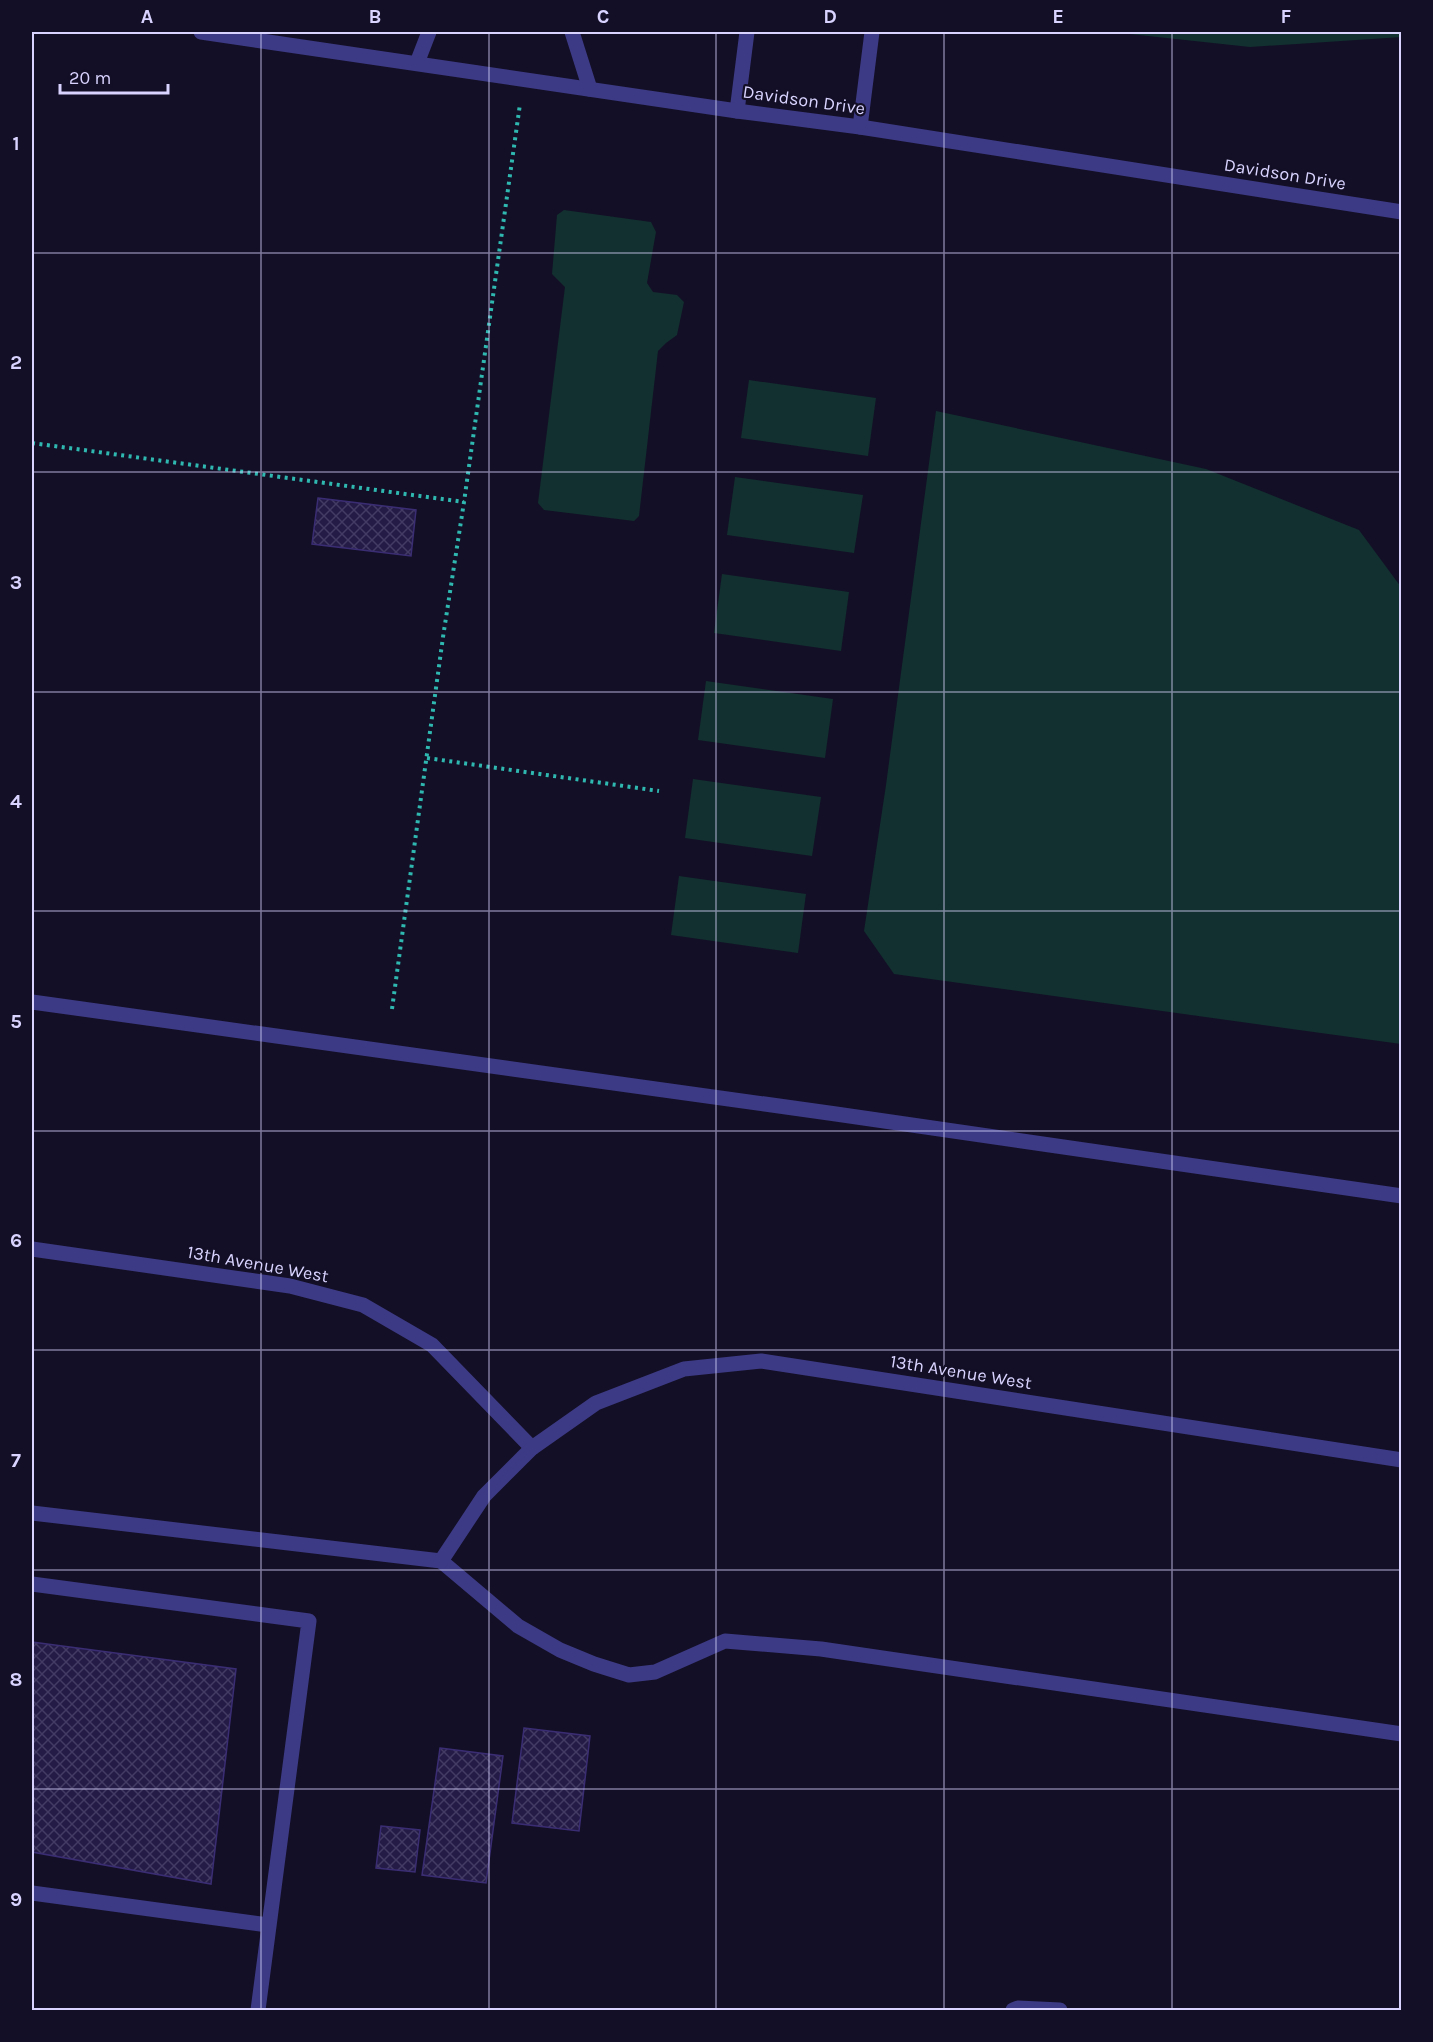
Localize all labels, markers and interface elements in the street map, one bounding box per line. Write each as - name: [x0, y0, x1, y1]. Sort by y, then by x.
- text: A: [141, 5, 154, 28]
- text: B: [369, 5, 381, 28]
- text: C: [597, 5, 609, 28]
- text: D: [823, 5, 837, 28]
- text: E: [1052, 5, 1064, 28]
- text: F: [1281, 5, 1292, 28]
- scale bar: [60, 57, 168, 95]
- text: 20 m: [69, 67, 111, 89]
- street label: Davidson Drive: [741, 81, 867, 119]
- text: 1: [12, 132, 20, 155]
- street label: Davidson Drive: [1222, 153, 1348, 195]
- text: 2: [10, 351, 22, 374]
- text: 3: [10, 571, 22, 594]
- text: 4: [10, 790, 22, 813]
- text: 5: [10, 1010, 22, 1033]
- text: 6: [10, 1229, 22, 1252]
- street label: 13th Avenue West: [186, 1241, 331, 1287]
- street label: 13th Avenue West: [889, 1350, 1034, 1394]
- text: 7: [11, 1449, 21, 1472]
- text: 8: [10, 1668, 22, 1691]
- text: 9: [10, 1888, 22, 1911]

